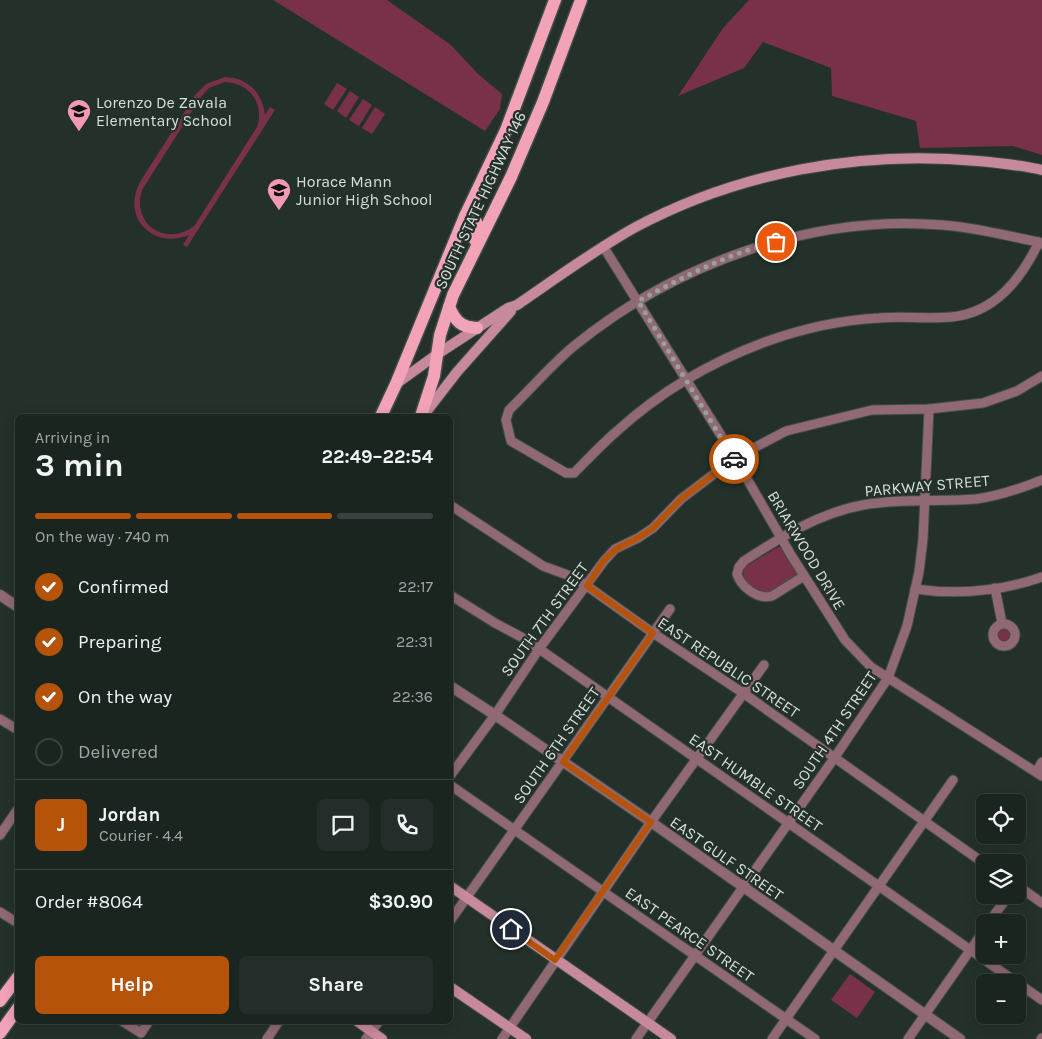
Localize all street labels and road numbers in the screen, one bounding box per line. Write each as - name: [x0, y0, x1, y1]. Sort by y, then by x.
- street label: SOUTH STATE HIGHWAY 146: [431, 108, 530, 292]
- street label: PARKWAY STREET: [864, 471, 990, 500]
- street label: BRIARWOOD DRIVE: [764, 487, 850, 613]
- street label: SOUTH 7TH STREET: [497, 559, 592, 680]
- street label: EAST REPUBLIC STREET: [654, 613, 803, 722]
- street label: SOUTH 4TH STREET: [788, 668, 881, 793]
- street label: SOUTH 6TH STREET: [509, 683, 604, 807]
- street label: EAST HUMBLE STREET: [686, 729, 826, 836]
- street label: EAST GULF STREET: [667, 812, 787, 904]
- street label: EAST PEARCE STREET: [622, 883, 758, 986]

